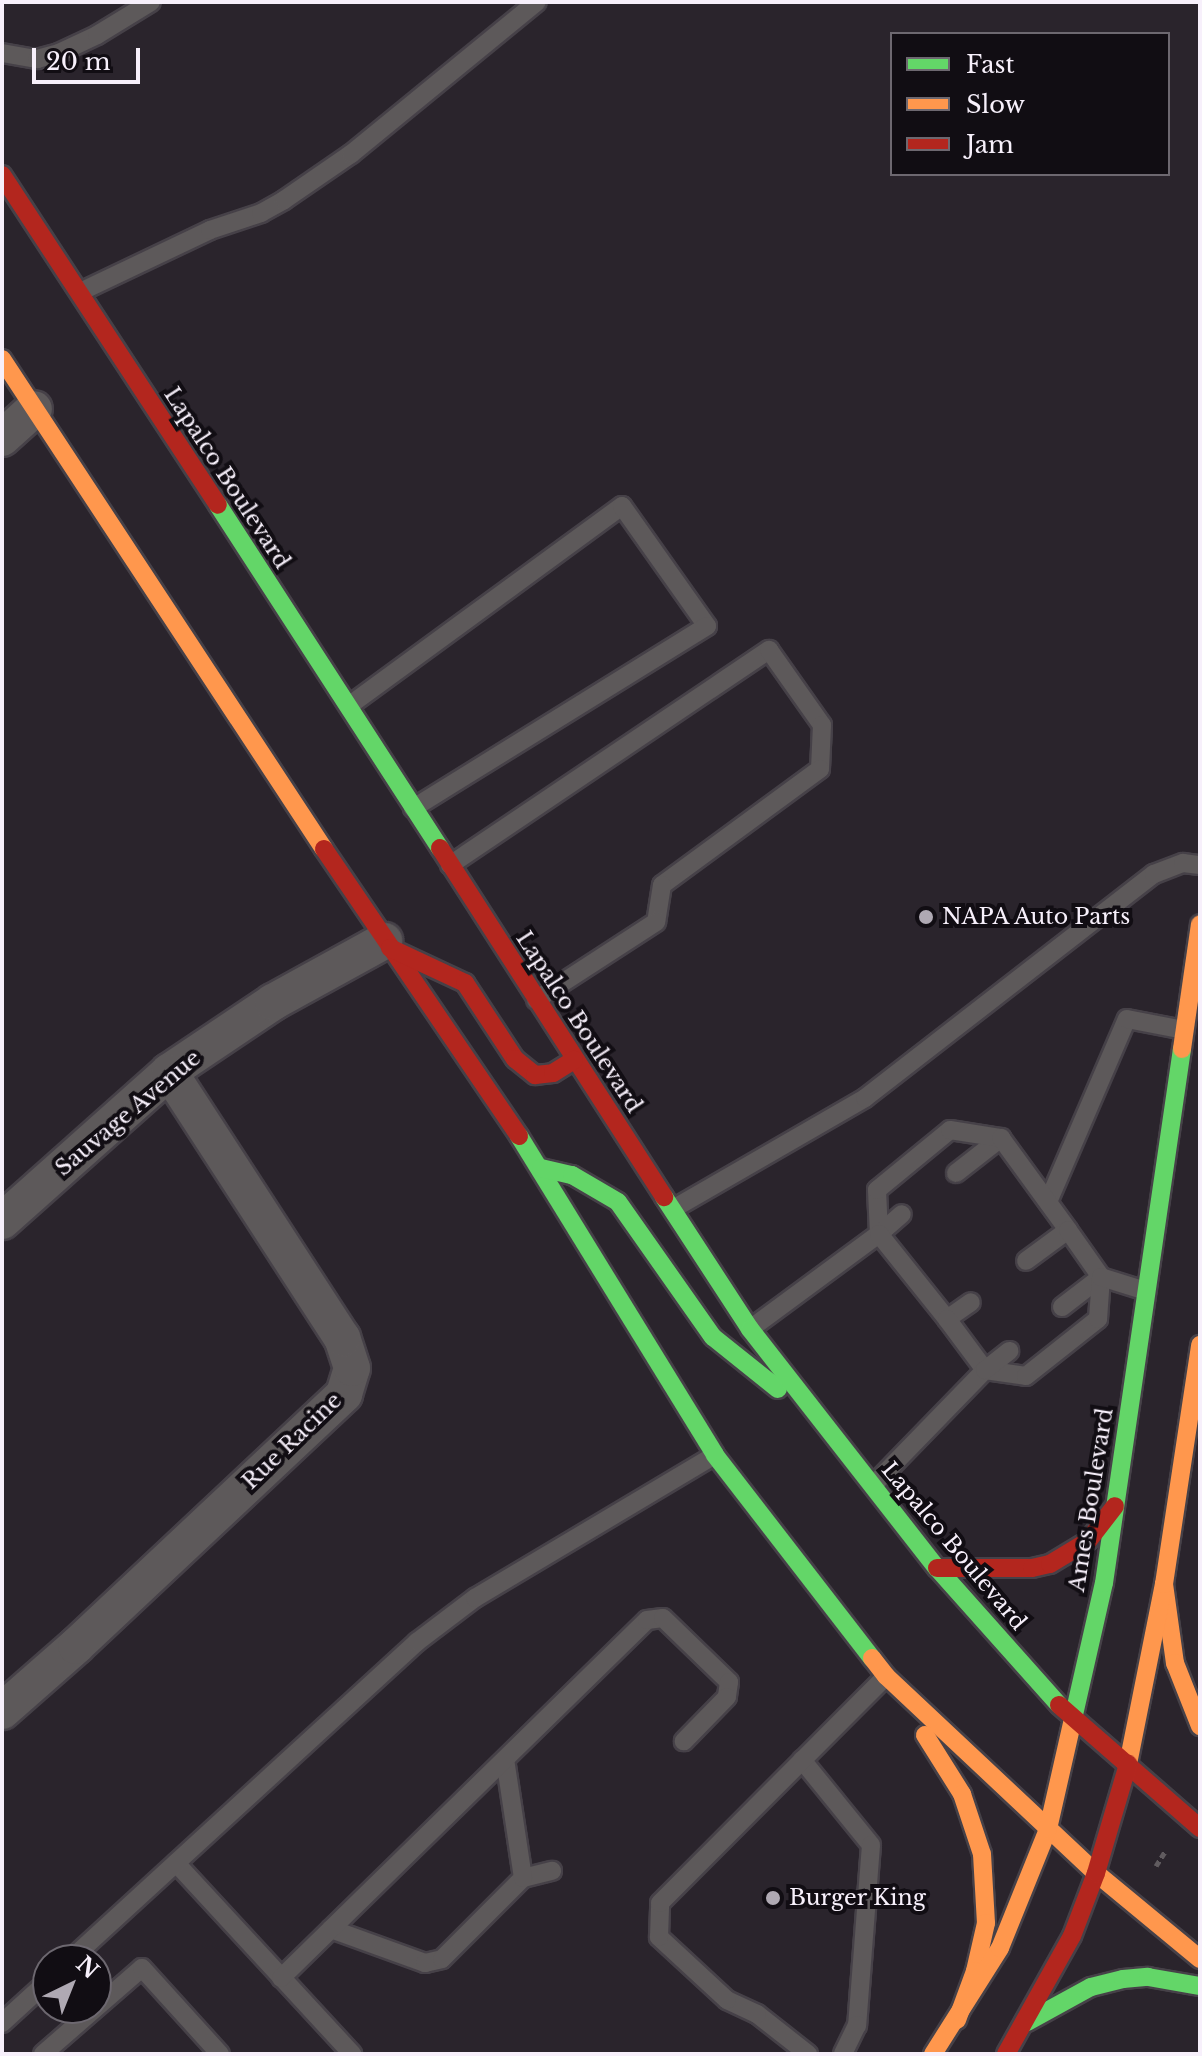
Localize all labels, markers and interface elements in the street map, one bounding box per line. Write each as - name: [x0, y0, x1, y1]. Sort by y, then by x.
- scale bar: [36, 32, 144, 82]
- legend: [890, 32, 1170, 176]
- text: 20 m: [46, 47, 111, 76]
- text: Fast: [966, 50, 1014, 79]
- text: Slow: [966, 90, 1025, 119]
- text: Jam: [966, 130, 1014, 159]
- street label: Lapalco Boulevard: [158, 382, 296, 574]
- place label: NAPA Auto Parts: [942, 904, 1132, 930]
- marker: NAPA Auto Parts: [917, 908, 935, 926]
- street label: Lapalco Boulevard: [510, 926, 648, 1118]
- street label: Sauvage Avenue: [50, 1044, 206, 1182]
- street label: Rue Racine: [237, 1387, 347, 1495]
- street label: Ames Boulevard: [1063, 1406, 1119, 1594]
- street label: Lapalco Boulevard: [876, 1457, 1032, 1635]
- place label: Burger King: [789, 1885, 926, 1911]
- marker: Burger King: [764, 1889, 782, 1907]
- north arrow: [32, 1944, 112, 2024]
- text: N: [71, 1951, 104, 1984]

